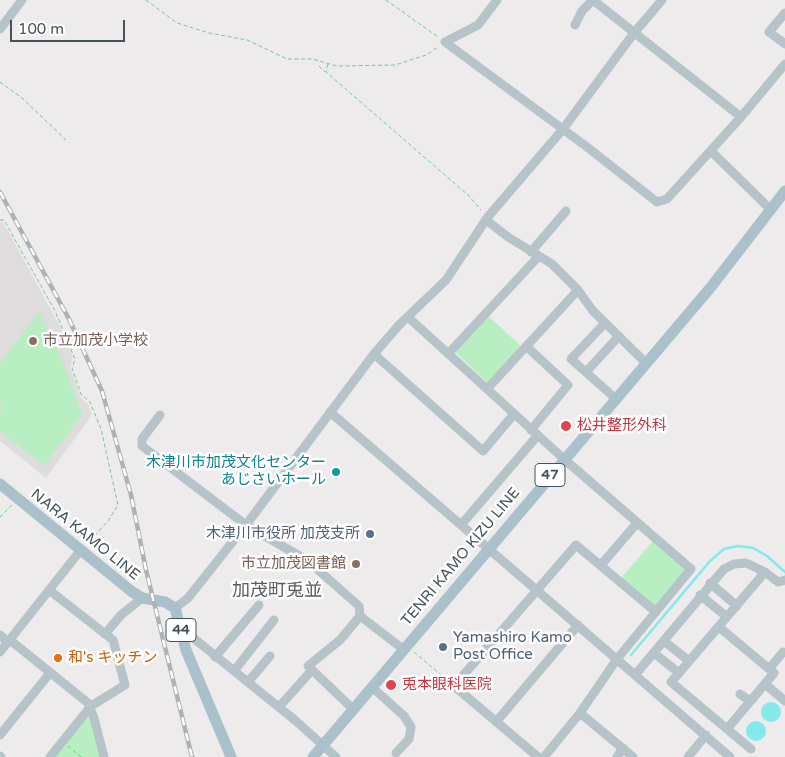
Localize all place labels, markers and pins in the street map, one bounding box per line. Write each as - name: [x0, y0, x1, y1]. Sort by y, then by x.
- place label: 市立加茂小学校: [43, 332, 148, 350]
- marker: 市立加茂小学校: [27, 335, 39, 347]
- place label: 松井整形外科: [577, 417, 667, 435]
- marker: 松井整形外科: [559, 419, 573, 433]
- place label: 木津川市加茂文化センター あじさいホール: [146, 454, 326, 489]
- marker: 木津川市加茂文化センター あじさいホール: [330, 466, 342, 478]
- place label: 木津川市役所 加茂支所: [206, 525, 360, 543]
- marker: 木津川市役所 加茂支所: [364, 528, 376, 540]
- place label: 市立加茂図書館: [241, 555, 346, 573]
- marker: 市立加茂図書館: [350, 558, 362, 570]
- place label: Yamashiro Kamo Post Office: [453, 629, 572, 664]
- marker: Yamashiro Kamo Post Office: [437, 641, 449, 653]
- place label: 和's キッチン: [68, 649, 157, 667]
- marker: 和's キッチン: [52, 652, 64, 664]
- place label: 兎本眼科医院: [402, 676, 492, 694]
- marker: 兎本眼科医院: [384, 678, 398, 692]

